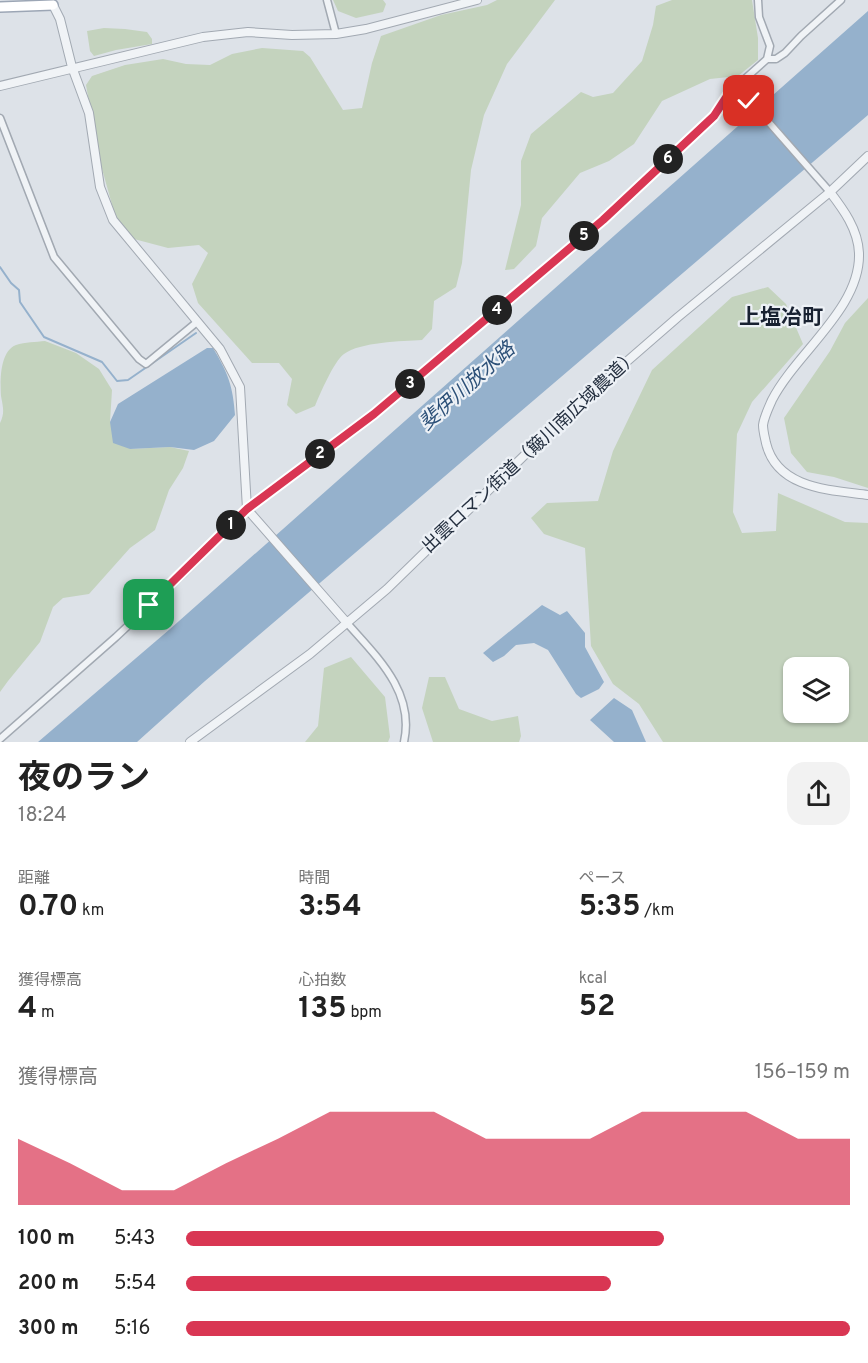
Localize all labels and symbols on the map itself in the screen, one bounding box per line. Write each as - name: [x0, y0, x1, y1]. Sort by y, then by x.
- pin: [723, 75, 774, 126]
- pin: 6: [653, 144, 683, 174]
- pin: 5: [569, 221, 599, 251]
- pin: 4: [482, 295, 512, 325]
- district label: 上塩冶町: [739, 305, 823, 332]
- water label: 斐伊川放水路: [415, 336, 523, 437]
- street label: 出雲ロマン街道（簸川南広域農道）: [418, 345, 644, 559]
- pin: 3: [395, 369, 425, 399]
- pin: 2: [305, 439, 335, 469]
- pin: 1: [216, 510, 246, 540]
- pin: [123, 579, 174, 630]

